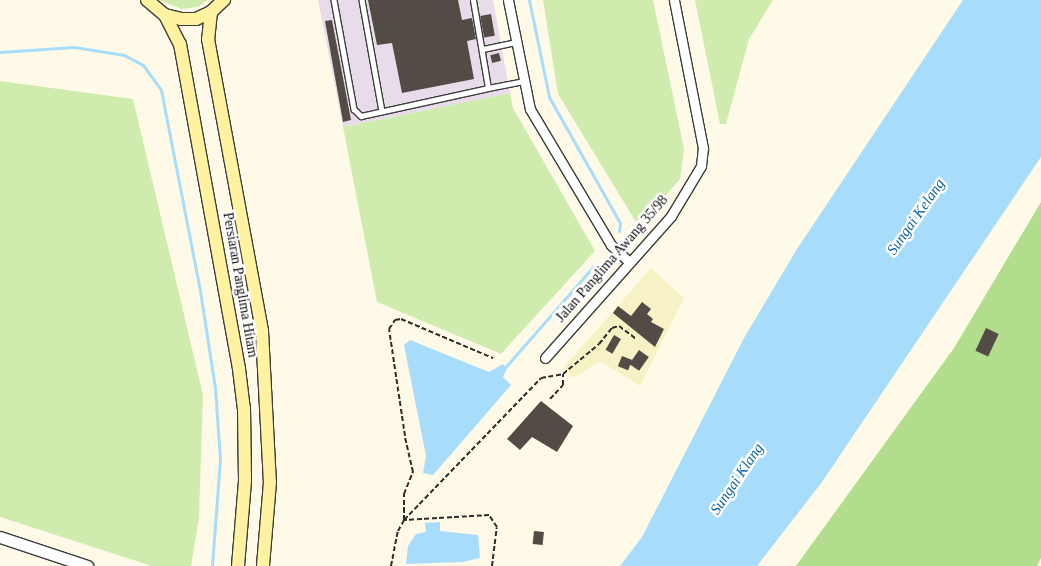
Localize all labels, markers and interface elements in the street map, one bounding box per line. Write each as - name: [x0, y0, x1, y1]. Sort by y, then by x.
- water label: Sungai Kelang: [883, 175, 949, 259]
- street label: Jalan Panglima Awang 35/98: [552, 192, 672, 326]
- street label: Persiaran Panglima Hitam: [219, 211, 261, 359]
- water label: Sungai Klang: [707, 440, 767, 518]

